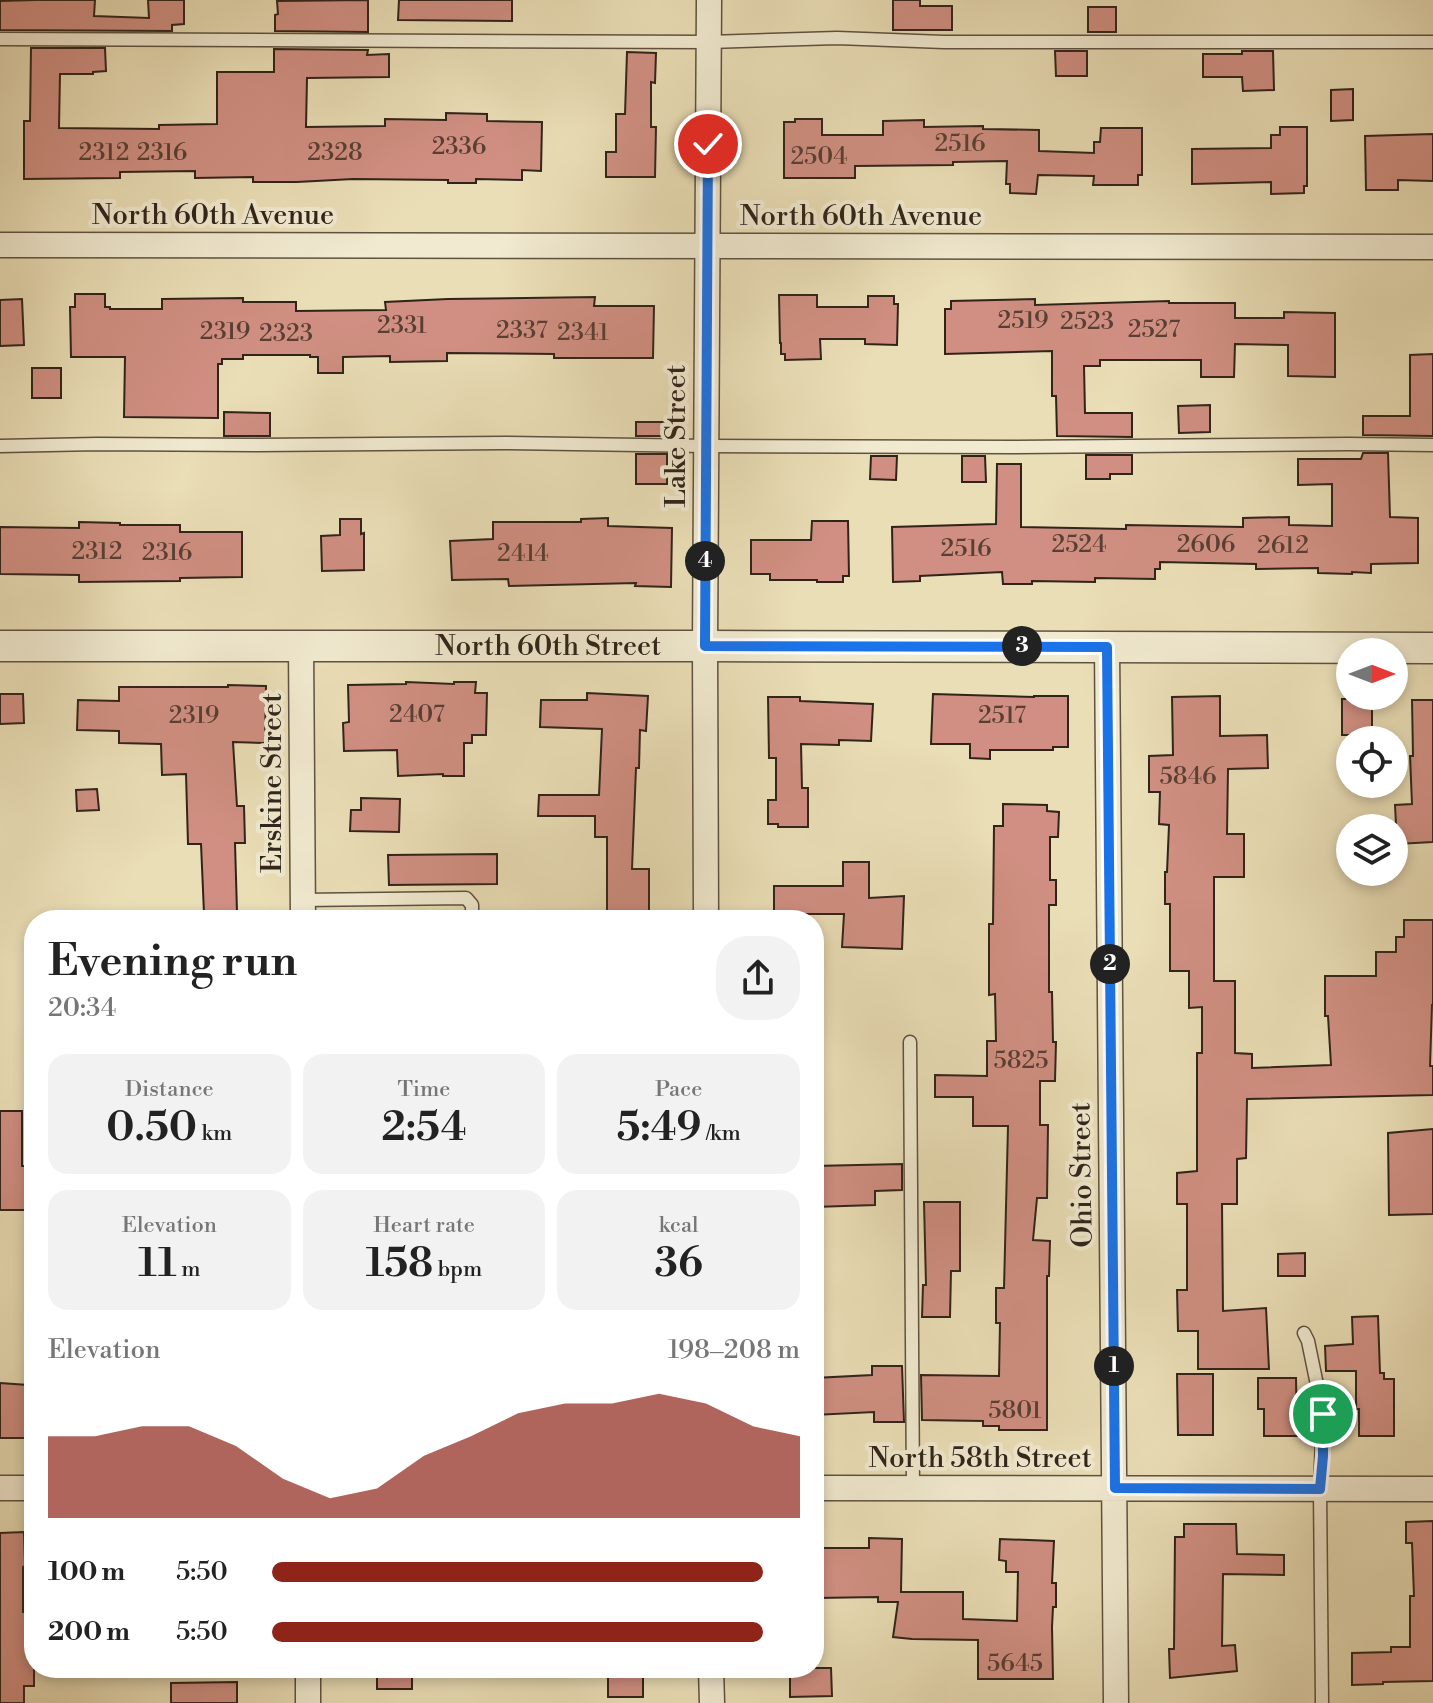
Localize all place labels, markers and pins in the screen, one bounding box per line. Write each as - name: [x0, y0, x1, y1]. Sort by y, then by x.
- pin: [674, 110, 742, 178]
- pin: 4: [685, 541, 725, 581]
- pin: 3: [1002, 626, 1042, 666]
- pin: 2: [1090, 944, 1130, 984]
- pin: 1: [1094, 1346, 1134, 1386]
- pin: [1289, 1380, 1357, 1448]

